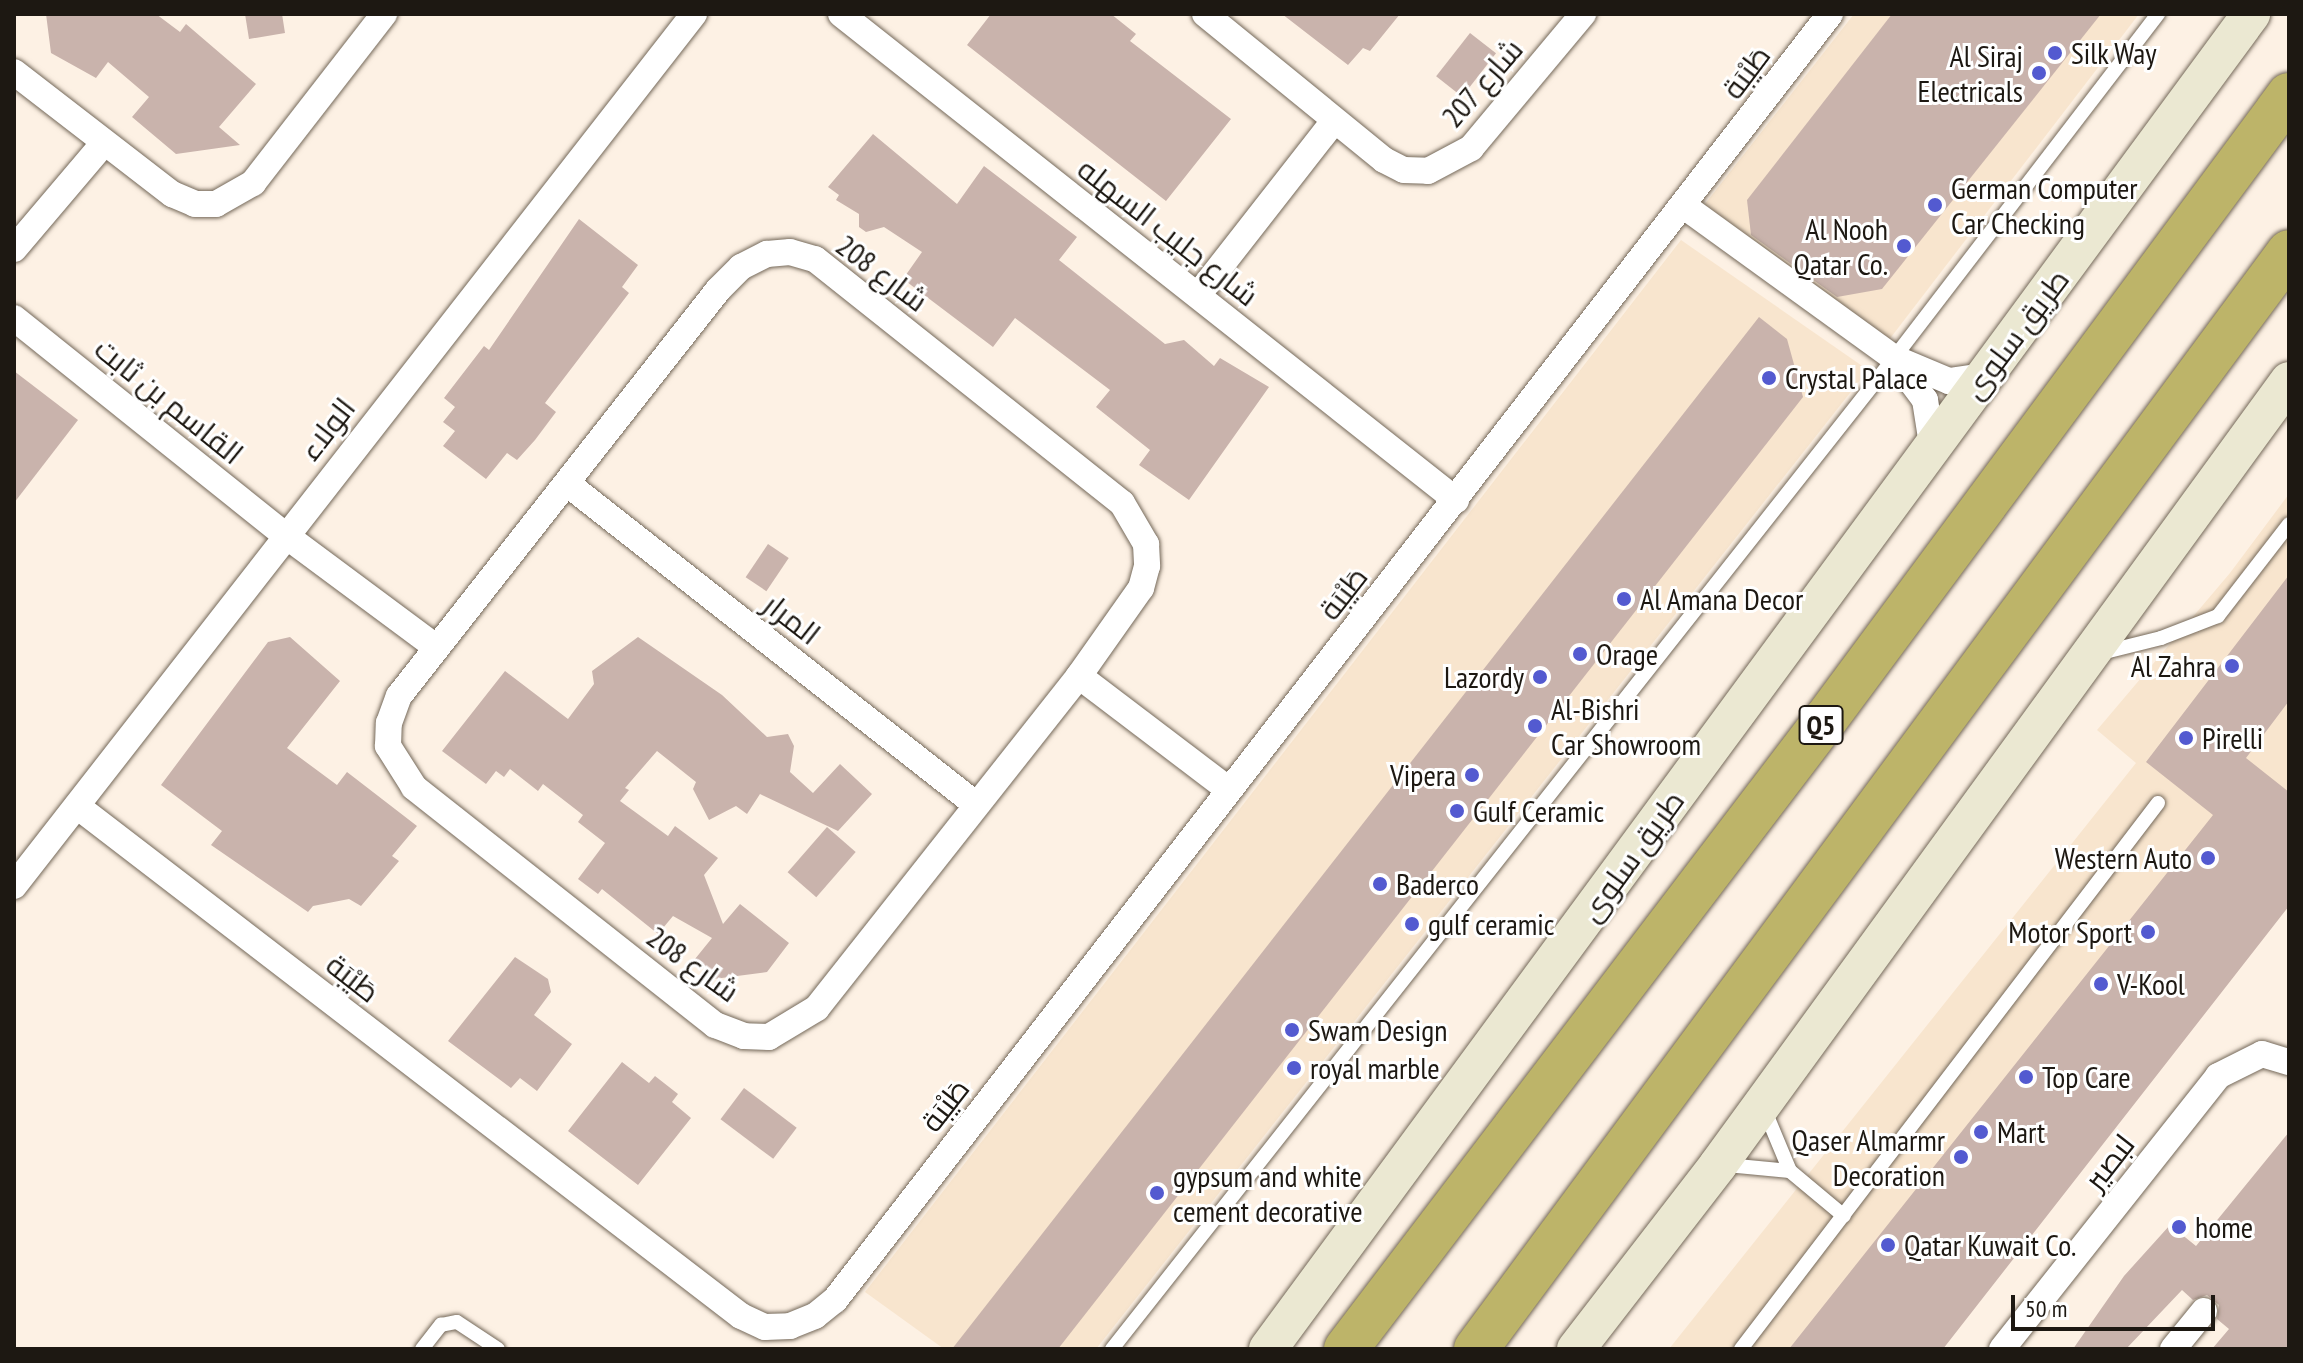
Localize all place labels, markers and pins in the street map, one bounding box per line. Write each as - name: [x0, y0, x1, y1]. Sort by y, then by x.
- place label: Silk Way: [2071, 35, 2158, 71]
- place label: Al Siraj Electricals: [1918, 38, 2023, 108]
- marker: Silk Way: [2046, 44, 2064, 62]
- marker: Al Siraj Electricals: [2030, 64, 2048, 82]
- place label: German Computer Car Checking: [1951, 170, 2138, 240]
- marker: German Computer Car Checking: [1926, 196, 1944, 214]
- place label: Al Nooh Qatar Co.: [1794, 211, 1888, 282]
- marker: Al Nooh Qatar Co.: [1895, 237, 1913, 255]
- place label: Crystal Palace: [1785, 360, 1928, 396]
- marker: Crystal Palace: [1760, 369, 1778, 387]
- place label: Al Amana Decor: [1640, 581, 1804, 617]
- marker: Al Amana Decor: [1615, 590, 1633, 608]
- place label: Orage: [1596, 636, 1658, 672]
- marker: Orage: [1571, 645, 1589, 663]
- place label: Al Zahra: [2130, 648, 2216, 684]
- marker: Al Zahra: [2223, 657, 2241, 675]
- place label: Lazordy: [1444, 659, 1524, 695]
- marker: Lazordy: [1531, 668, 1549, 686]
- place label: Al-Bishri Car Showroom: [1551, 691, 1701, 762]
- marker: Al-Bishri Car Showroom: [1526, 717, 1544, 735]
- place label: Pirelli: [2202, 720, 2263, 756]
- marker: Pirelli: [2177, 729, 2195, 747]
- place label: Vipera: [1390, 757, 1456, 793]
- marker: Vipera: [1463, 766, 1481, 784]
- place label: Gulf Ceramic: [1473, 793, 1604, 829]
- marker: Gulf Ceramic: [1448, 802, 1466, 820]
- place label: Western Auto: [2054, 840, 2192, 876]
- marker: Western Auto: [2199, 849, 2217, 867]
- place label: Baderco: [1396, 866, 1479, 902]
- marker: Baderco: [1371, 875, 1389, 893]
- place label: gulf ceramic: [1428, 906, 1555, 942]
- place label: Motor Sport: [2008, 914, 2132, 950]
- marker: gulf ceramic: [1403, 915, 1421, 933]
- marker: Motor Sport: [2139, 923, 2157, 941]
- place label: V-Kool: [2117, 966, 2185, 1002]
- marker: V-Kool: [2092, 975, 2110, 993]
- place label: Swam Design: [1308, 1012, 1447, 1048]
- marker: Swam Design: [1283, 1021, 1301, 1039]
- place label: royal marble: [1310, 1050, 1440, 1086]
- marker: royal marble: [1285, 1059, 1303, 1077]
- place label: Top Care: [2042, 1059, 2131, 1095]
- marker: Top Care: [2017, 1068, 2035, 1086]
- place label: Mart: [1997, 1114, 2045, 1150]
- place label: Qaser Almarmr Decoration: [1791, 1122, 1945, 1192]
- marker: Mart: [1972, 1123, 1990, 1141]
- marker: Qaser Almarmr Decoration: [1952, 1148, 1970, 1166]
- place label: gypsum and white cement decorative: [1173, 1158, 1363, 1228]
- marker: gypsum and white cement decorative: [1148, 1184, 1166, 1202]
- place label: home: [2195, 1209, 2253, 1245]
- marker: home: [2170, 1218, 2188, 1236]
- place label: Qatar Kuwait Co.: [1904, 1227, 2076, 1263]
- marker: Qatar Kuwait Co.: [1879, 1236, 1897, 1254]

